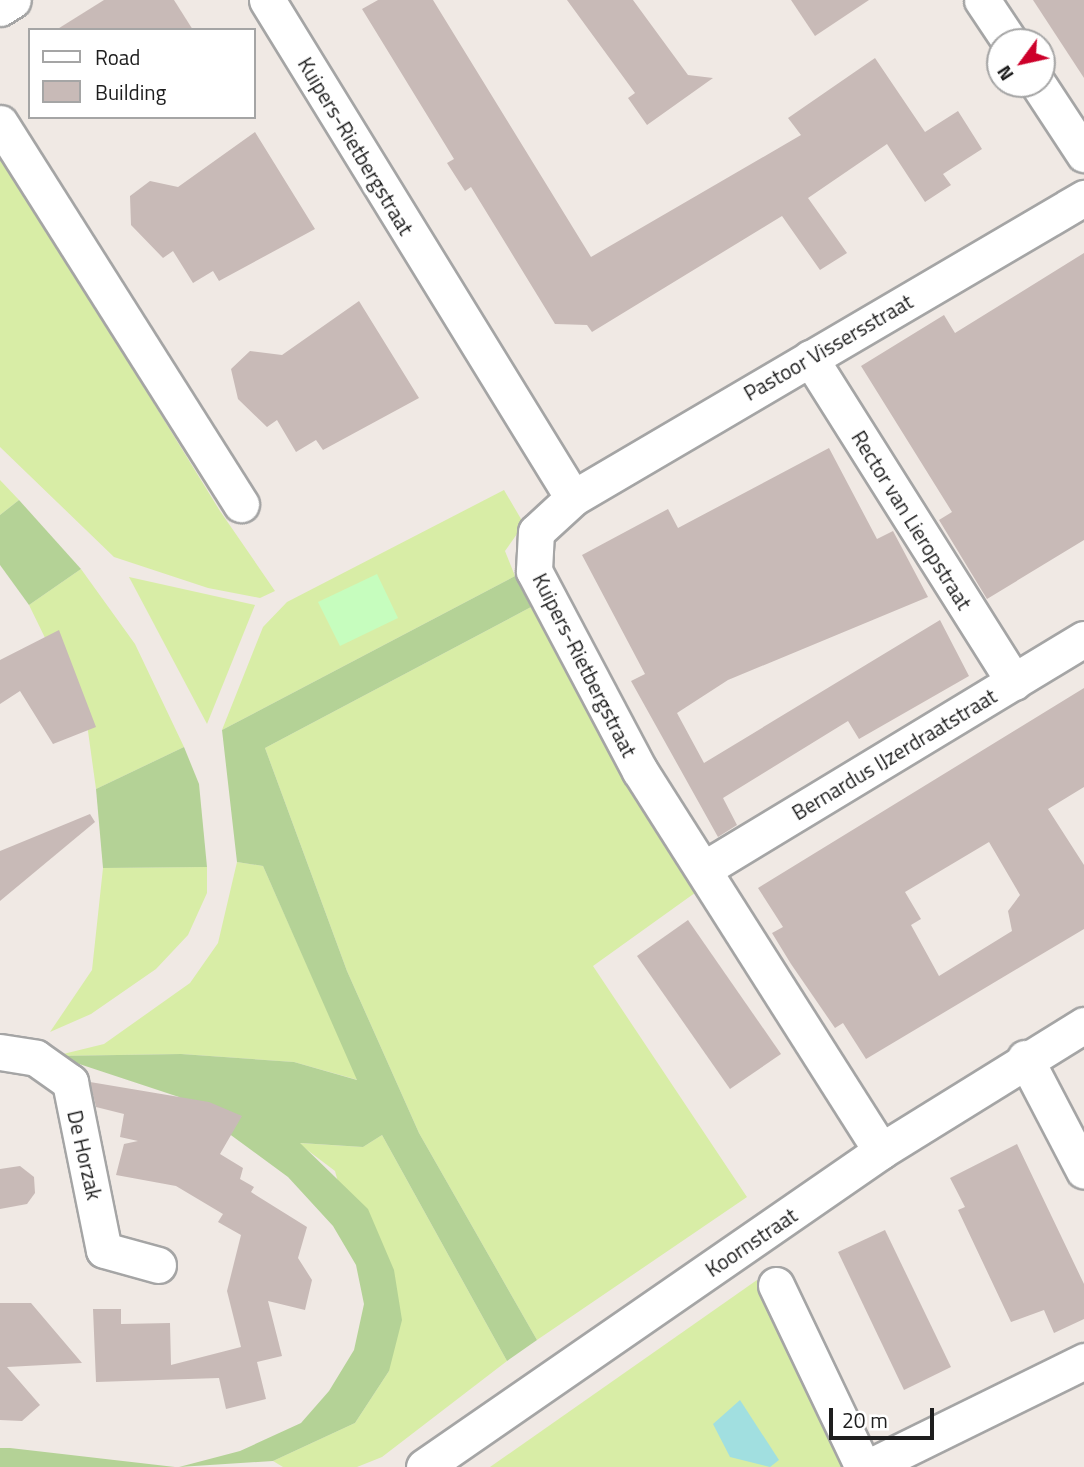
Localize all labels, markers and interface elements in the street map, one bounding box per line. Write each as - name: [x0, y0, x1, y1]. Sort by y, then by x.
- legend: [28, 28, 256, 119]
- north arrow: [986, 28, 1056, 98]
- text: Road: [95, 41, 140, 73]
- street label: Kuipers-Rietbergstraat: [293, 53, 419, 239]
- text: N: [989, 60, 1020, 87]
- text: Building: [95, 76, 166, 108]
- street label: Pastoor Vissersstraat: [739, 288, 917, 406]
- street label: Rector van Lieropstraat: [847, 426, 977, 614]
- street label: Kuipers-Rietbergstraat: [528, 569, 642, 761]
- street label: Bernardus IJzerdraatstraat: [787, 683, 1001, 825]
- street label: De Horzak: [62, 1108, 108, 1202]
- street label: Koornstraat: [700, 1202, 802, 1282]
- scale bar: [832, 1394, 937, 1438]
- text: 20 m: [842, 1404, 888, 1436]

